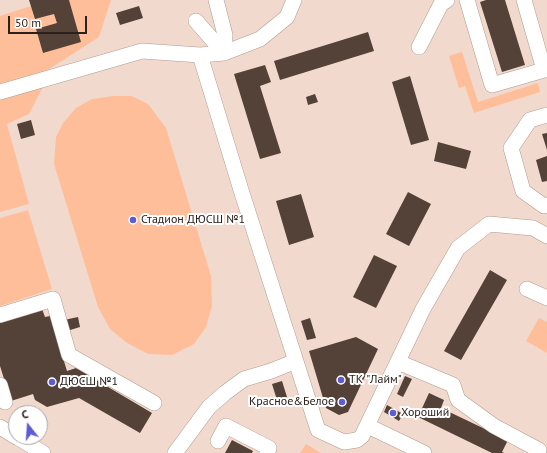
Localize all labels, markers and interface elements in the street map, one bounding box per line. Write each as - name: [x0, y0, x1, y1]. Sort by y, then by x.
- scale bar: [10, 8, 89, 34]
- text: 50 m: [15, 15, 41, 30]
- place label: Стадион ДЮСШ №1: [141, 213, 245, 227]
- marker: Стадион ДЮСШ №1: [128, 215, 138, 225]
- place label: ТК "Лайм": [349, 373, 402, 387]
- place label: ДЮСШ №1: [60, 375, 118, 389]
- marker: ТК "Лайм": [336, 375, 346, 385]
- marker: ДЮСШ №1: [47, 377, 57, 387]
- place label: Красное&Белое: [249, 395, 334, 409]
- marker: Красное&Белое: [337, 397, 347, 407]
- north arrow: [8, 405, 48, 445]
- place label: Хороший: [401, 406, 449, 420]
- text: С: [20, 407, 30, 422]
- marker: Хороший: [388, 408, 398, 418]

